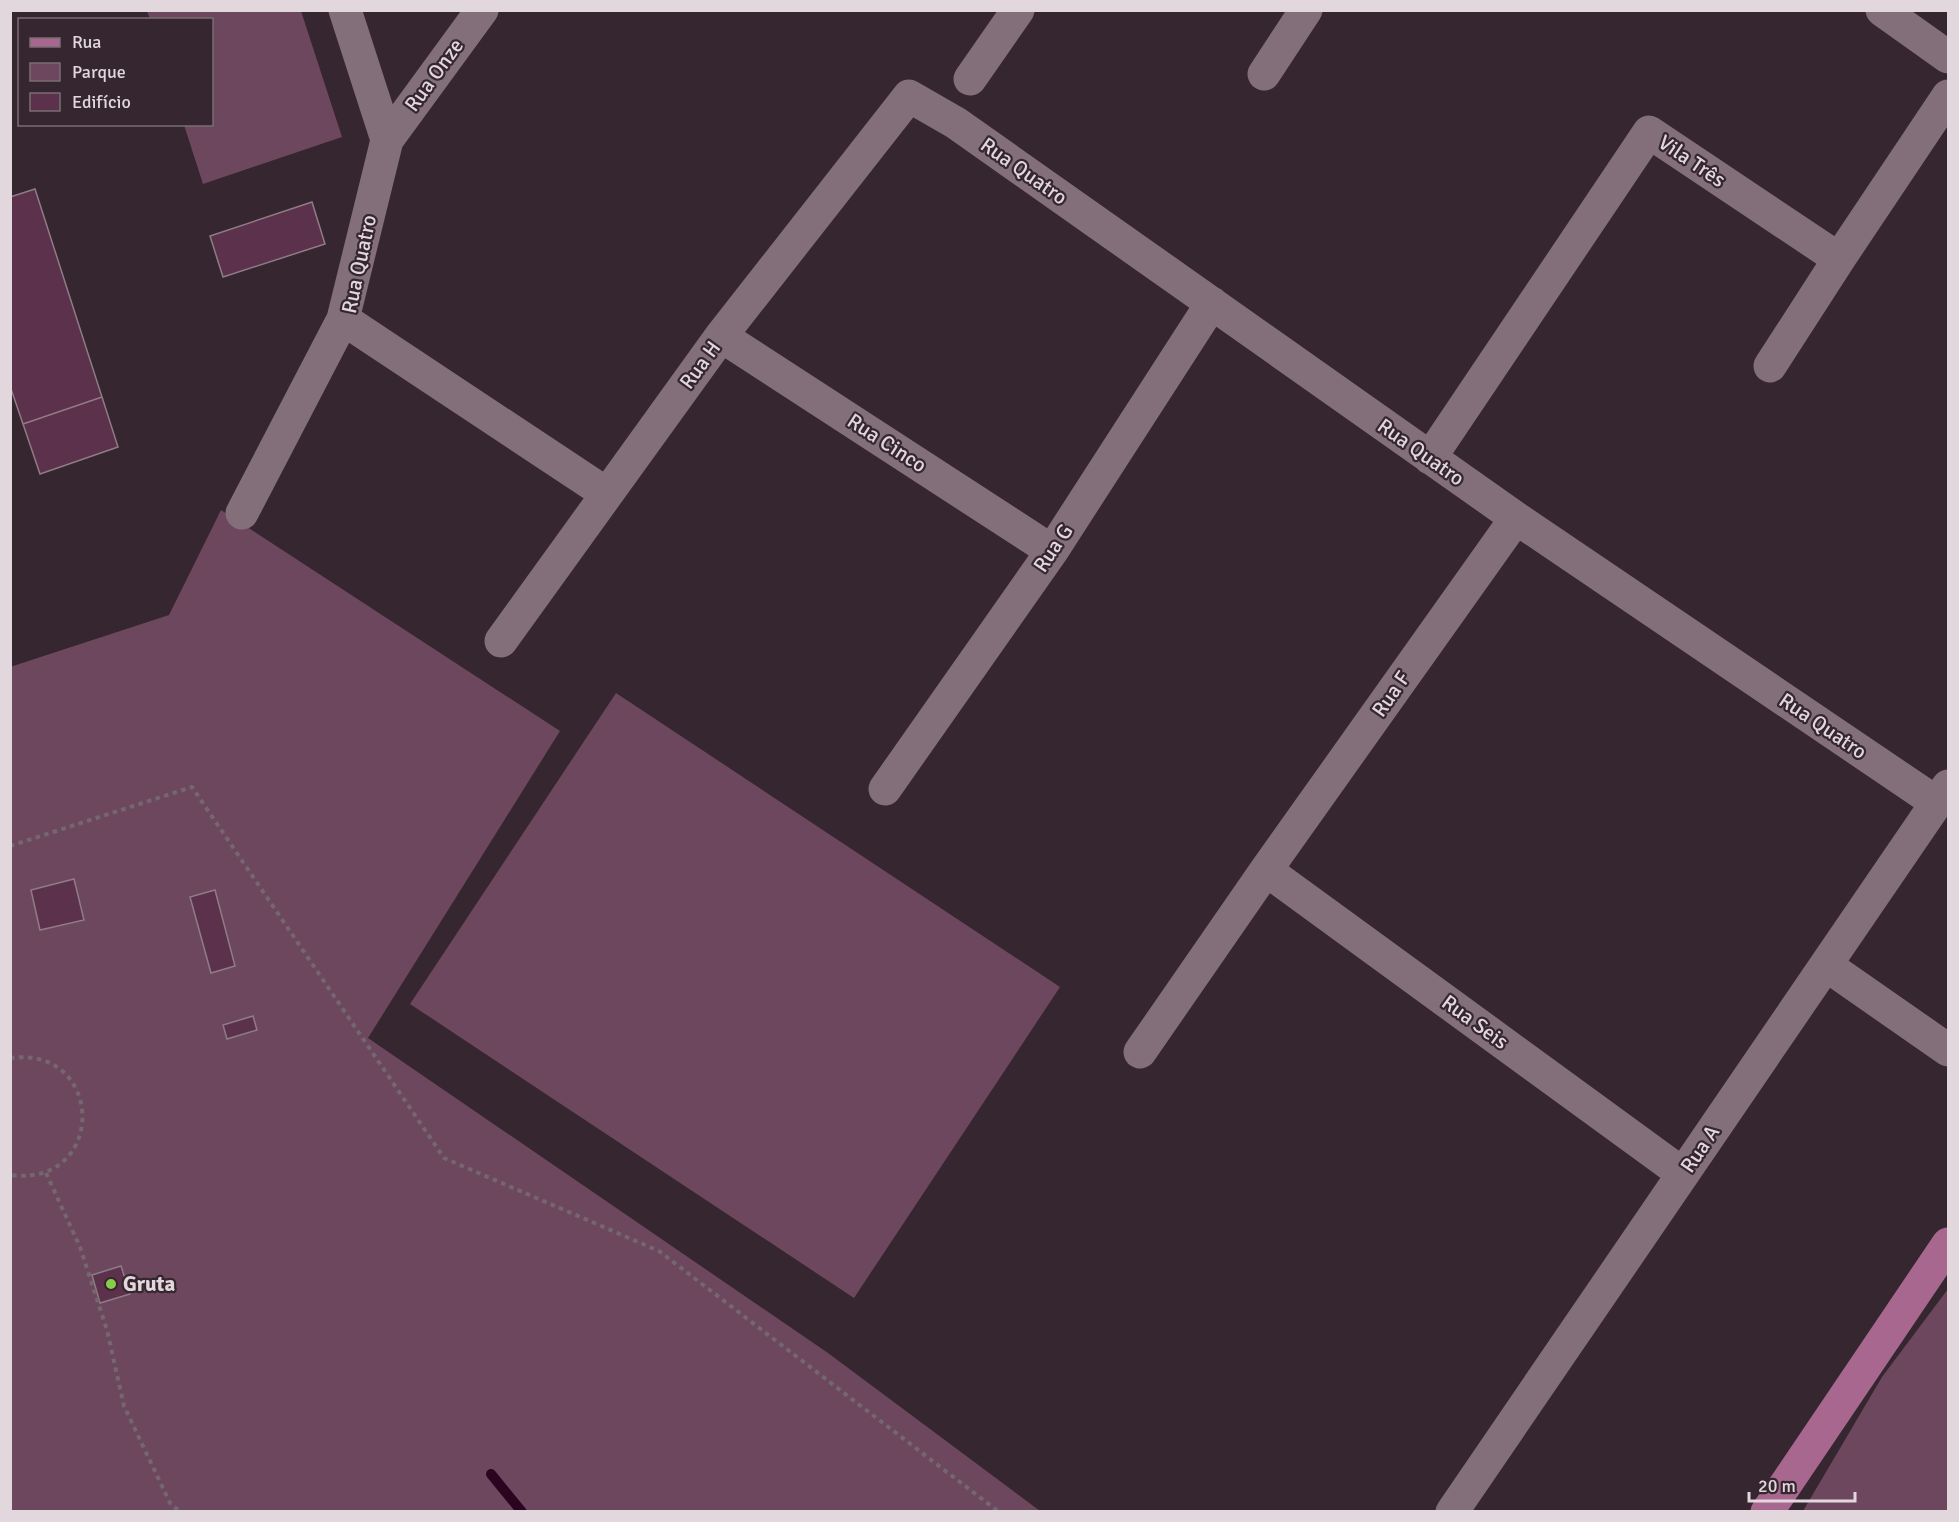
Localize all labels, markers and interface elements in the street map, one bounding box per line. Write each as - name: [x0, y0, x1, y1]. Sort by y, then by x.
- legend: [18, 18, 213, 126]
- text: Rua: [72, 31, 101, 53]
- street label: Rua Onze: [399, 33, 469, 117]
- text: Parque: [72, 61, 126, 83]
- text: Edifício: [72, 91, 131, 113]
- street label: Vila Três: [1653, 129, 1731, 193]
- street label: Rua Quatro: [976, 132, 1072, 210]
- street label: Rua Quatro: [336, 212, 382, 316]
- street label: Rua H: [674, 336, 726, 394]
- street label: Rua Cinco: [842, 408, 932, 478]
- street label: Rua Quatro: [1373, 413, 1469, 491]
- street label: Rua G: [1028, 519, 1078, 577]
- street label: Rua F: [1366, 666, 1416, 722]
- street label: Rua Quatro: [1774, 687, 1872, 765]
- street label: Rua Seis: [1437, 989, 1513, 1055]
- street label: Rua A: [1675, 1120, 1725, 1178]
- place label: Gruta: [123, 1271, 175, 1297]
- marker: Gruta: [104, 1277, 118, 1291]
- scale bar: [1749, 1465, 1856, 1503]
- text: 20 m: [1758, 1475, 1796, 1497]

